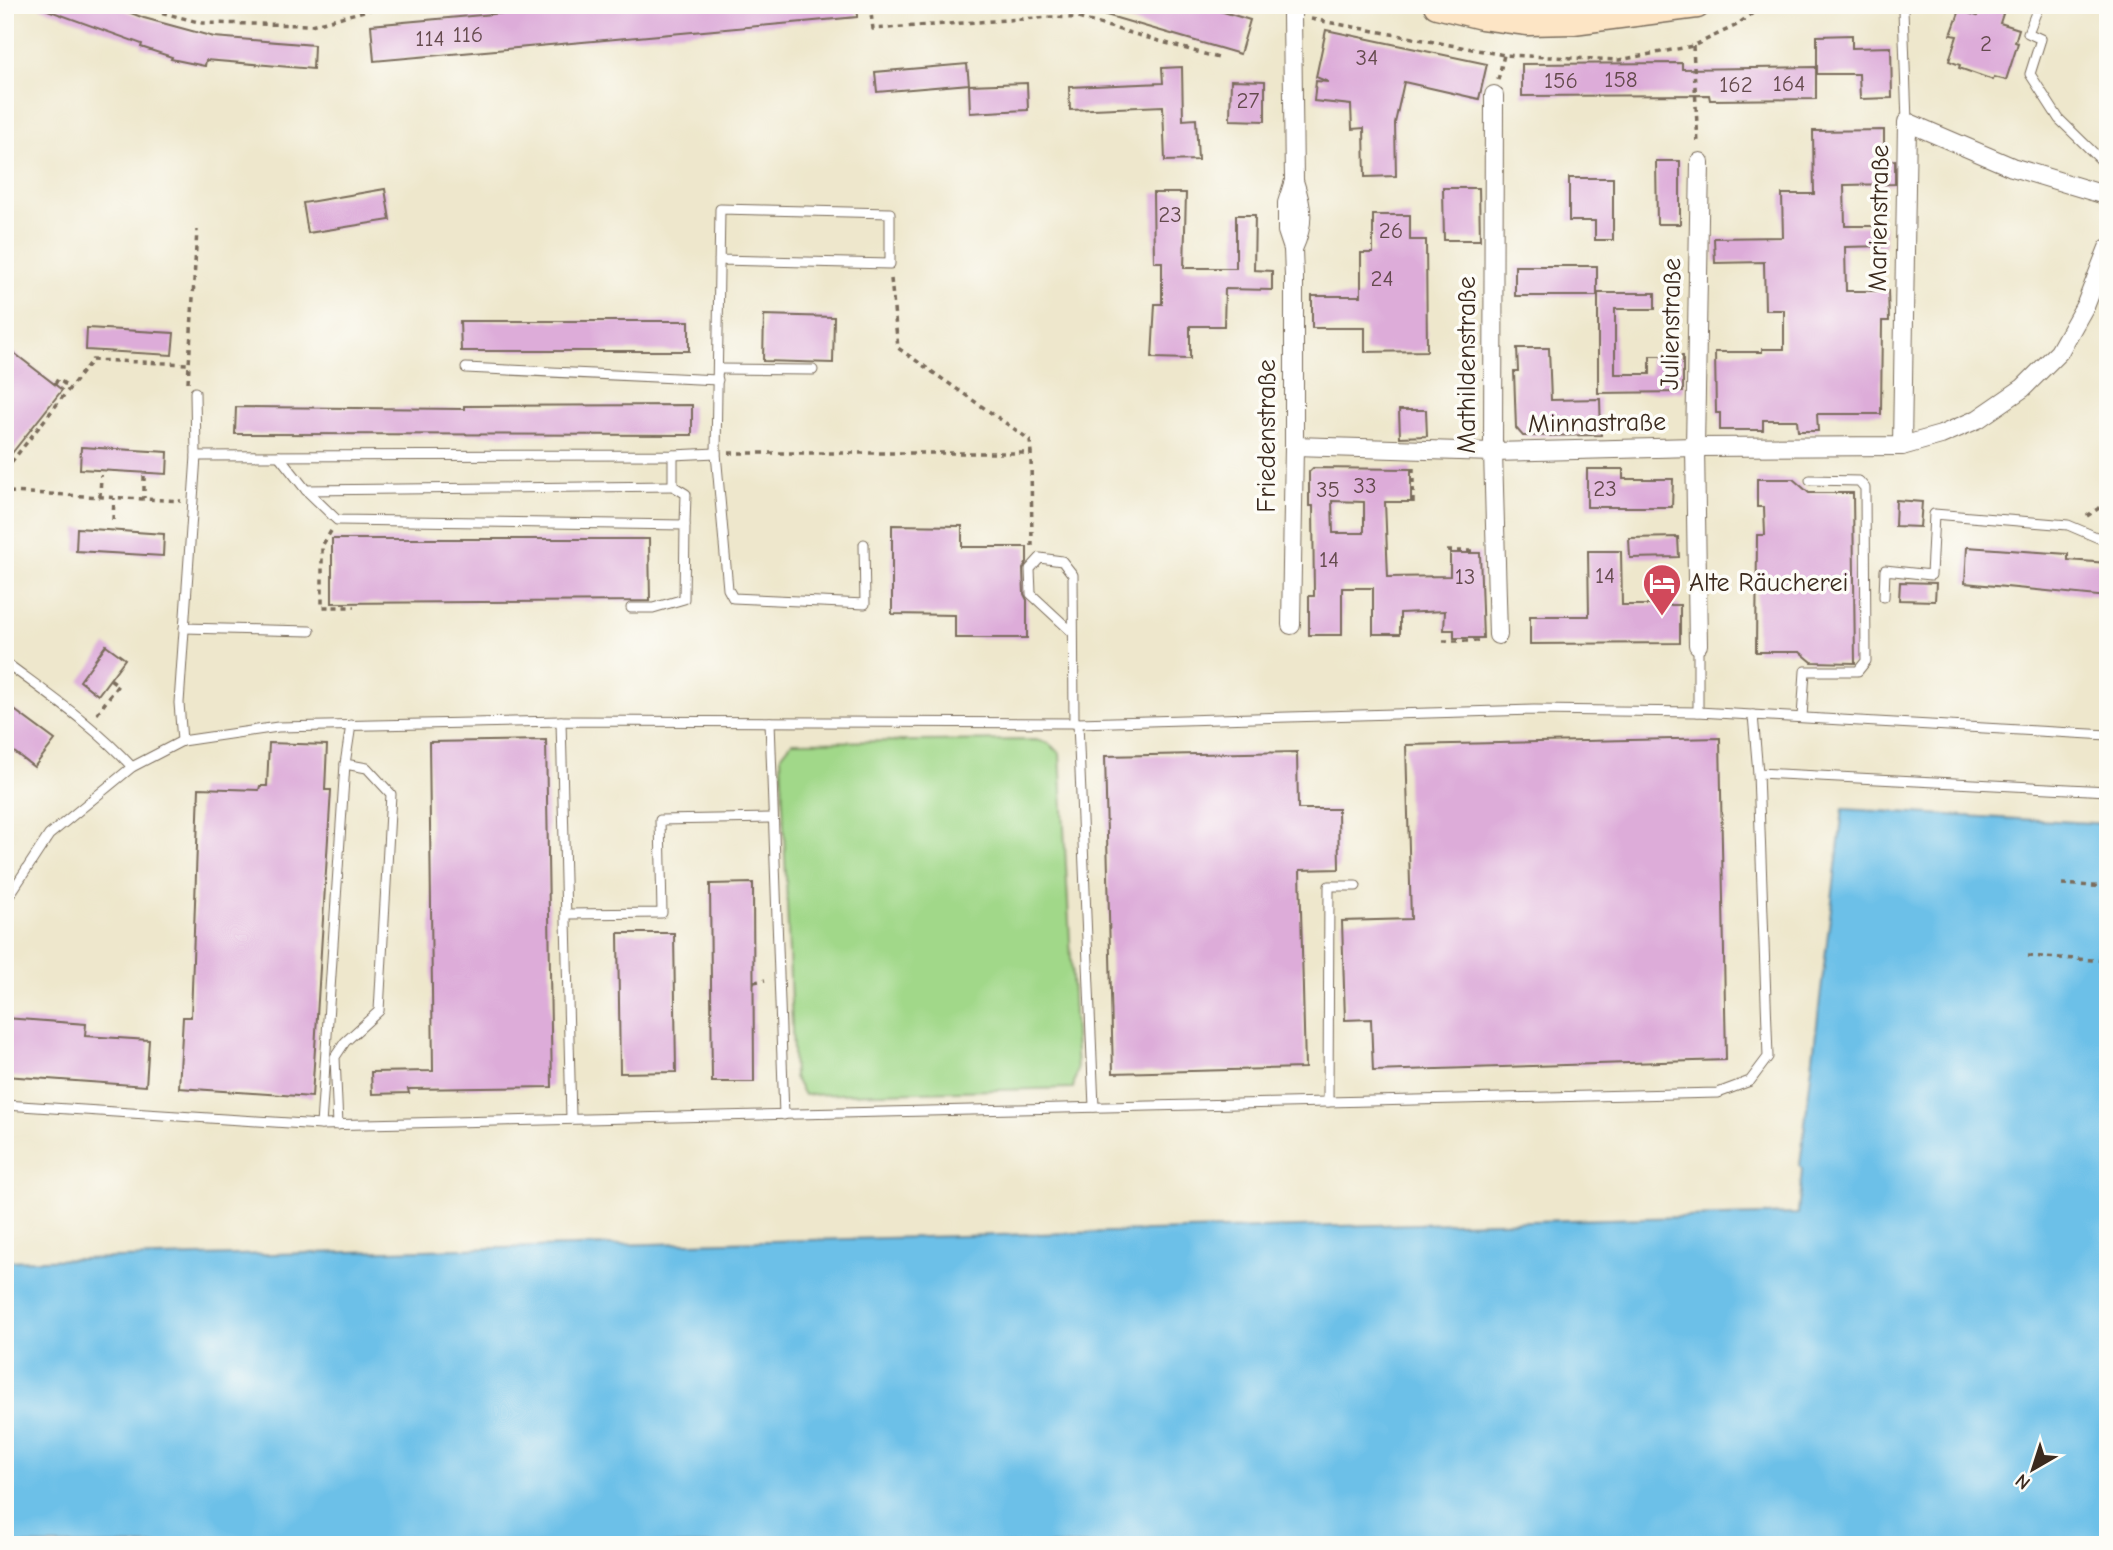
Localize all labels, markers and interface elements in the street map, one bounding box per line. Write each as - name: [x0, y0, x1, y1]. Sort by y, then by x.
- house number: 116: [453, 21, 483, 48]
- house number: 114: [415, 25, 445, 52]
- house number: 2: [1980, 30, 1992, 57]
- house number: 34: [1356, 44, 1378, 71]
- house number: 158: [1604, 66, 1638, 93]
- house number: 156: [1544, 67, 1578, 94]
- house number: 164: [1773, 70, 1805, 97]
- house number: 162: [1719, 71, 1753, 98]
- house number: 27: [1237, 87, 1260, 114]
- street label: Marienstraße: [1863, 144, 1895, 292]
- house number: 23: [1158, 201, 1182, 228]
- house number: 26: [1379, 217, 1403, 244]
- street label: Julienstraße: [1655, 258, 1687, 390]
- house number: 24: [1370, 265, 1394, 292]
- street label: Mathildenstraße: [1452, 276, 1482, 454]
- street label: Friedenstraße: [1252, 359, 1282, 513]
- street label: Minnastraße: [1528, 407, 1666, 439]
- house number: 33: [1353, 472, 1377, 499]
- house number: 23: [1593, 475, 1617, 502]
- house number: 35: [1316, 476, 1340, 503]
- house number: 14: [1319, 546, 1339, 573]
- house number: 14: [1595, 562, 1615, 589]
- hotel icon: Alte Räucherei: [1641, 562, 1683, 617]
- house number: 13: [1455, 563, 1475, 590]
- place label: Alte Räucherei: [1689, 568, 1848, 598]
- north arrow: [1997, 1434, 2068, 1504]
- text: N: [2011, 1469, 2035, 1494]

